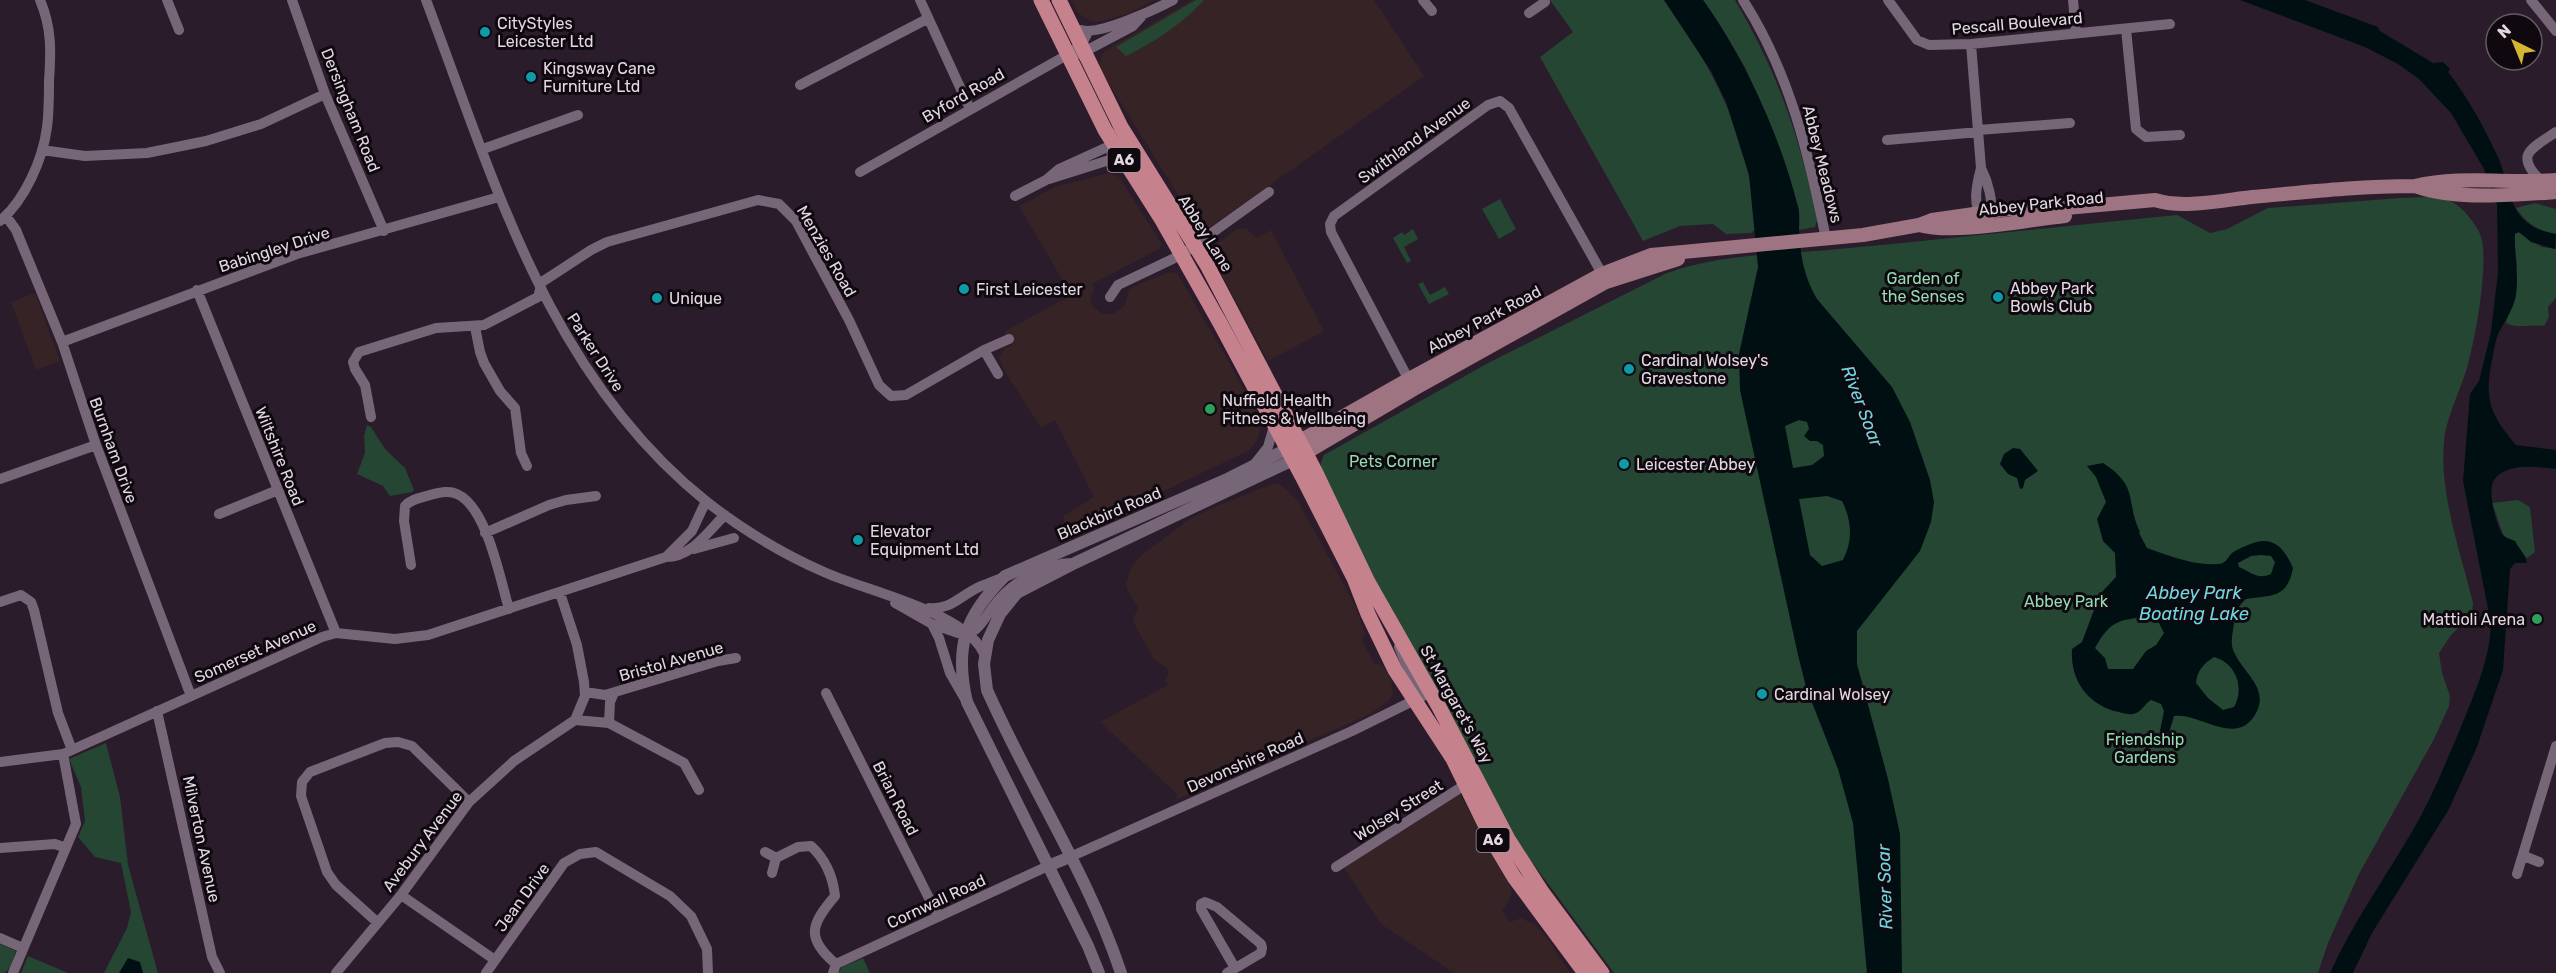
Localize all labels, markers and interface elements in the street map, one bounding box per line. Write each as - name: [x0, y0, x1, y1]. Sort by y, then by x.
- street label: Pescall Boulevard: [1951, 8, 2083, 39]
- north arrow: [2484, 12, 2544, 72]
- place label: CityStyles Leicester Ltd: [497, 14, 593, 51]
- text: N: [2493, 21, 2515, 42]
- marker: CityStyles Leicester Ltd: [478, 25, 492, 39]
- street label: Dersingham Road: [317, 45, 384, 175]
- place label: Kingsway Cane Furniture Ltd: [543, 59, 655, 96]
- street label: Byford Road: [919, 64, 1008, 127]
- marker: Kingsway Cane Furniture Ltd: [524, 70, 538, 84]
- street label: Swithland Avenue: [1354, 93, 1474, 188]
- street label: Abbey Meadows: [1799, 103, 1846, 225]
- road number: A6: [1108, 148, 1140, 172]
- street label: Abbey Park Road: [1978, 187, 2105, 220]
- street label: Abbey Lane: [1174, 191, 1237, 275]
- street label: Menzies Road: [793, 202, 860, 300]
- street label: Babingley Drive: [216, 223, 332, 276]
- park label: Garden of the Senses: [1882, 269, 1964, 306]
- place label: Abbey Park Bowls Club: [2010, 279, 2095, 316]
- place label: First Leicester: [976, 280, 1083, 299]
- marker: First Leicester: [957, 282, 971, 296]
- street label: Abbey Park Road: [1424, 282, 1544, 357]
- place label: Unique: [669, 289, 722, 308]
- marker: Abbey Park Bowls Club: [1991, 290, 2005, 304]
- marker: Unique: [650, 291, 664, 305]
- street label: Parker Drive: [563, 309, 628, 395]
- place label: Cardinal Wolsey's Gravestone: [1641, 351, 1768, 388]
- marker: Cardinal Wolsey's Gravestone: [1622, 362, 1636, 376]
- water label: River Soar: [1836, 362, 1888, 451]
- place label: Nuffield Health Fitness & Wellbeing: [1222, 391, 1366, 428]
- street label: Burnham Drive: [86, 395, 142, 506]
- marker: Nuffield Health Fitness & Wellbeing: [1203, 402, 1217, 416]
- street label: Wiltshire Road: [251, 404, 308, 509]
- park label: Pets Corner: [1349, 452, 1437, 471]
- place label: Leicester Abbey: [1636, 455, 1755, 474]
- marker: Leicester Abbey: [1617, 457, 1631, 471]
- street label: Blackbird Road: [1054, 483, 1164, 544]
- place label: Elevator Equipment Ltd: [870, 522, 979, 559]
- marker: Elevator Equipment Ltd: [851, 533, 865, 547]
- water label: Abbey Park Boating Lake: [2139, 582, 2249, 625]
- park label: Abbey Park: [2024, 592, 2109, 611]
- place label: Mattioli Arena: [2423, 610, 2525, 629]
- marker: Mattioli Arena: [2530, 612, 2544, 626]
- street label: Somerset Avenue: [191, 616, 319, 687]
- street label: Bristol Avenue: [617, 638, 726, 685]
- street label: St Margaret's Way: [1416, 642, 1497, 767]
- place label: Cardinal Wolsey: [1774, 685, 1890, 704]
- marker: Cardinal Wolsey: [1755, 687, 1769, 701]
- street label: Devonshire Road: [1184, 728, 1306, 797]
- park label: Friendship Gardens: [2106, 730, 2184, 767]
- street label: Brian Road: [869, 758, 922, 839]
- street label: Milverton Avenue: [179, 774, 224, 904]
- street label: Wolsey Street: [1350, 776, 1446, 845]
- street label: Avebury Avenue: [378, 787, 466, 895]
- road number: A6: [1476, 828, 1510, 852]
- water label: River Soar: [1872, 843, 1897, 930]
- street label: Jean Drive: [491, 859, 554, 935]
- street label: Cornwall Road: [884, 870, 989, 933]

